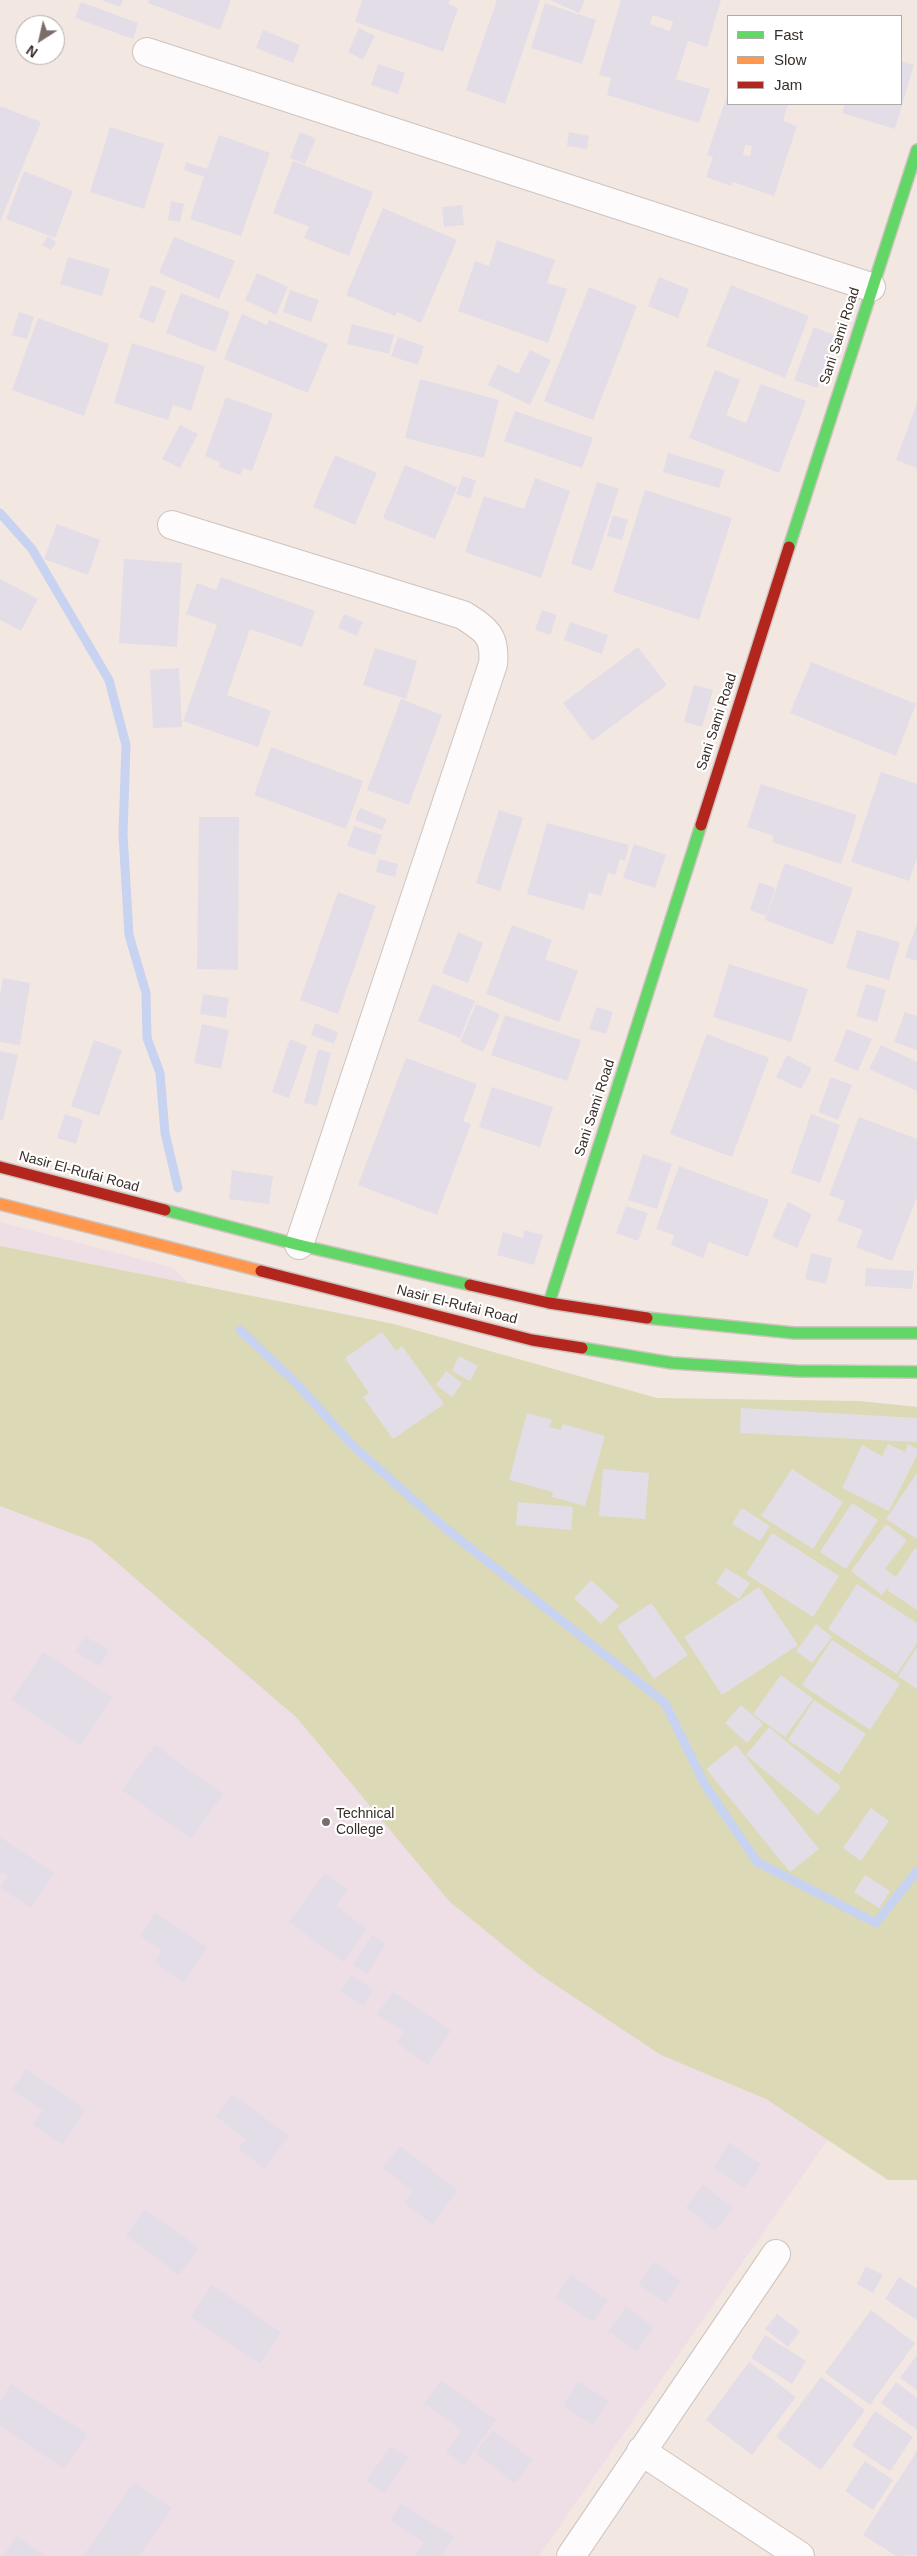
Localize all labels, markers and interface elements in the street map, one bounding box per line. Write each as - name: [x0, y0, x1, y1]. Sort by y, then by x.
- north arrow: [15, 15, 65, 65]
- legend: [727, 15, 902, 105]
- text: Fast: [774, 26, 803, 43]
- text: N: [23, 42, 41, 61]
- text: Slow: [774, 51, 807, 68]
- text: Jam: [774, 76, 802, 93]
- street label: Sani Sami Road: [816, 285, 864, 387]
- street label: Sani Sami Road: [693, 671, 741, 773]
- street label: Sani Sami Road: [571, 1057, 619, 1159]
- street label: Nasir El-Rufai Road: [17, 1148, 141, 1196]
- street label: Nasir El-Rufai Road: [395, 1282, 519, 1328]
- place label: Technical College: [336, 1806, 394, 1838]
- marker: Technical College: [320, 1816, 332, 1828]

